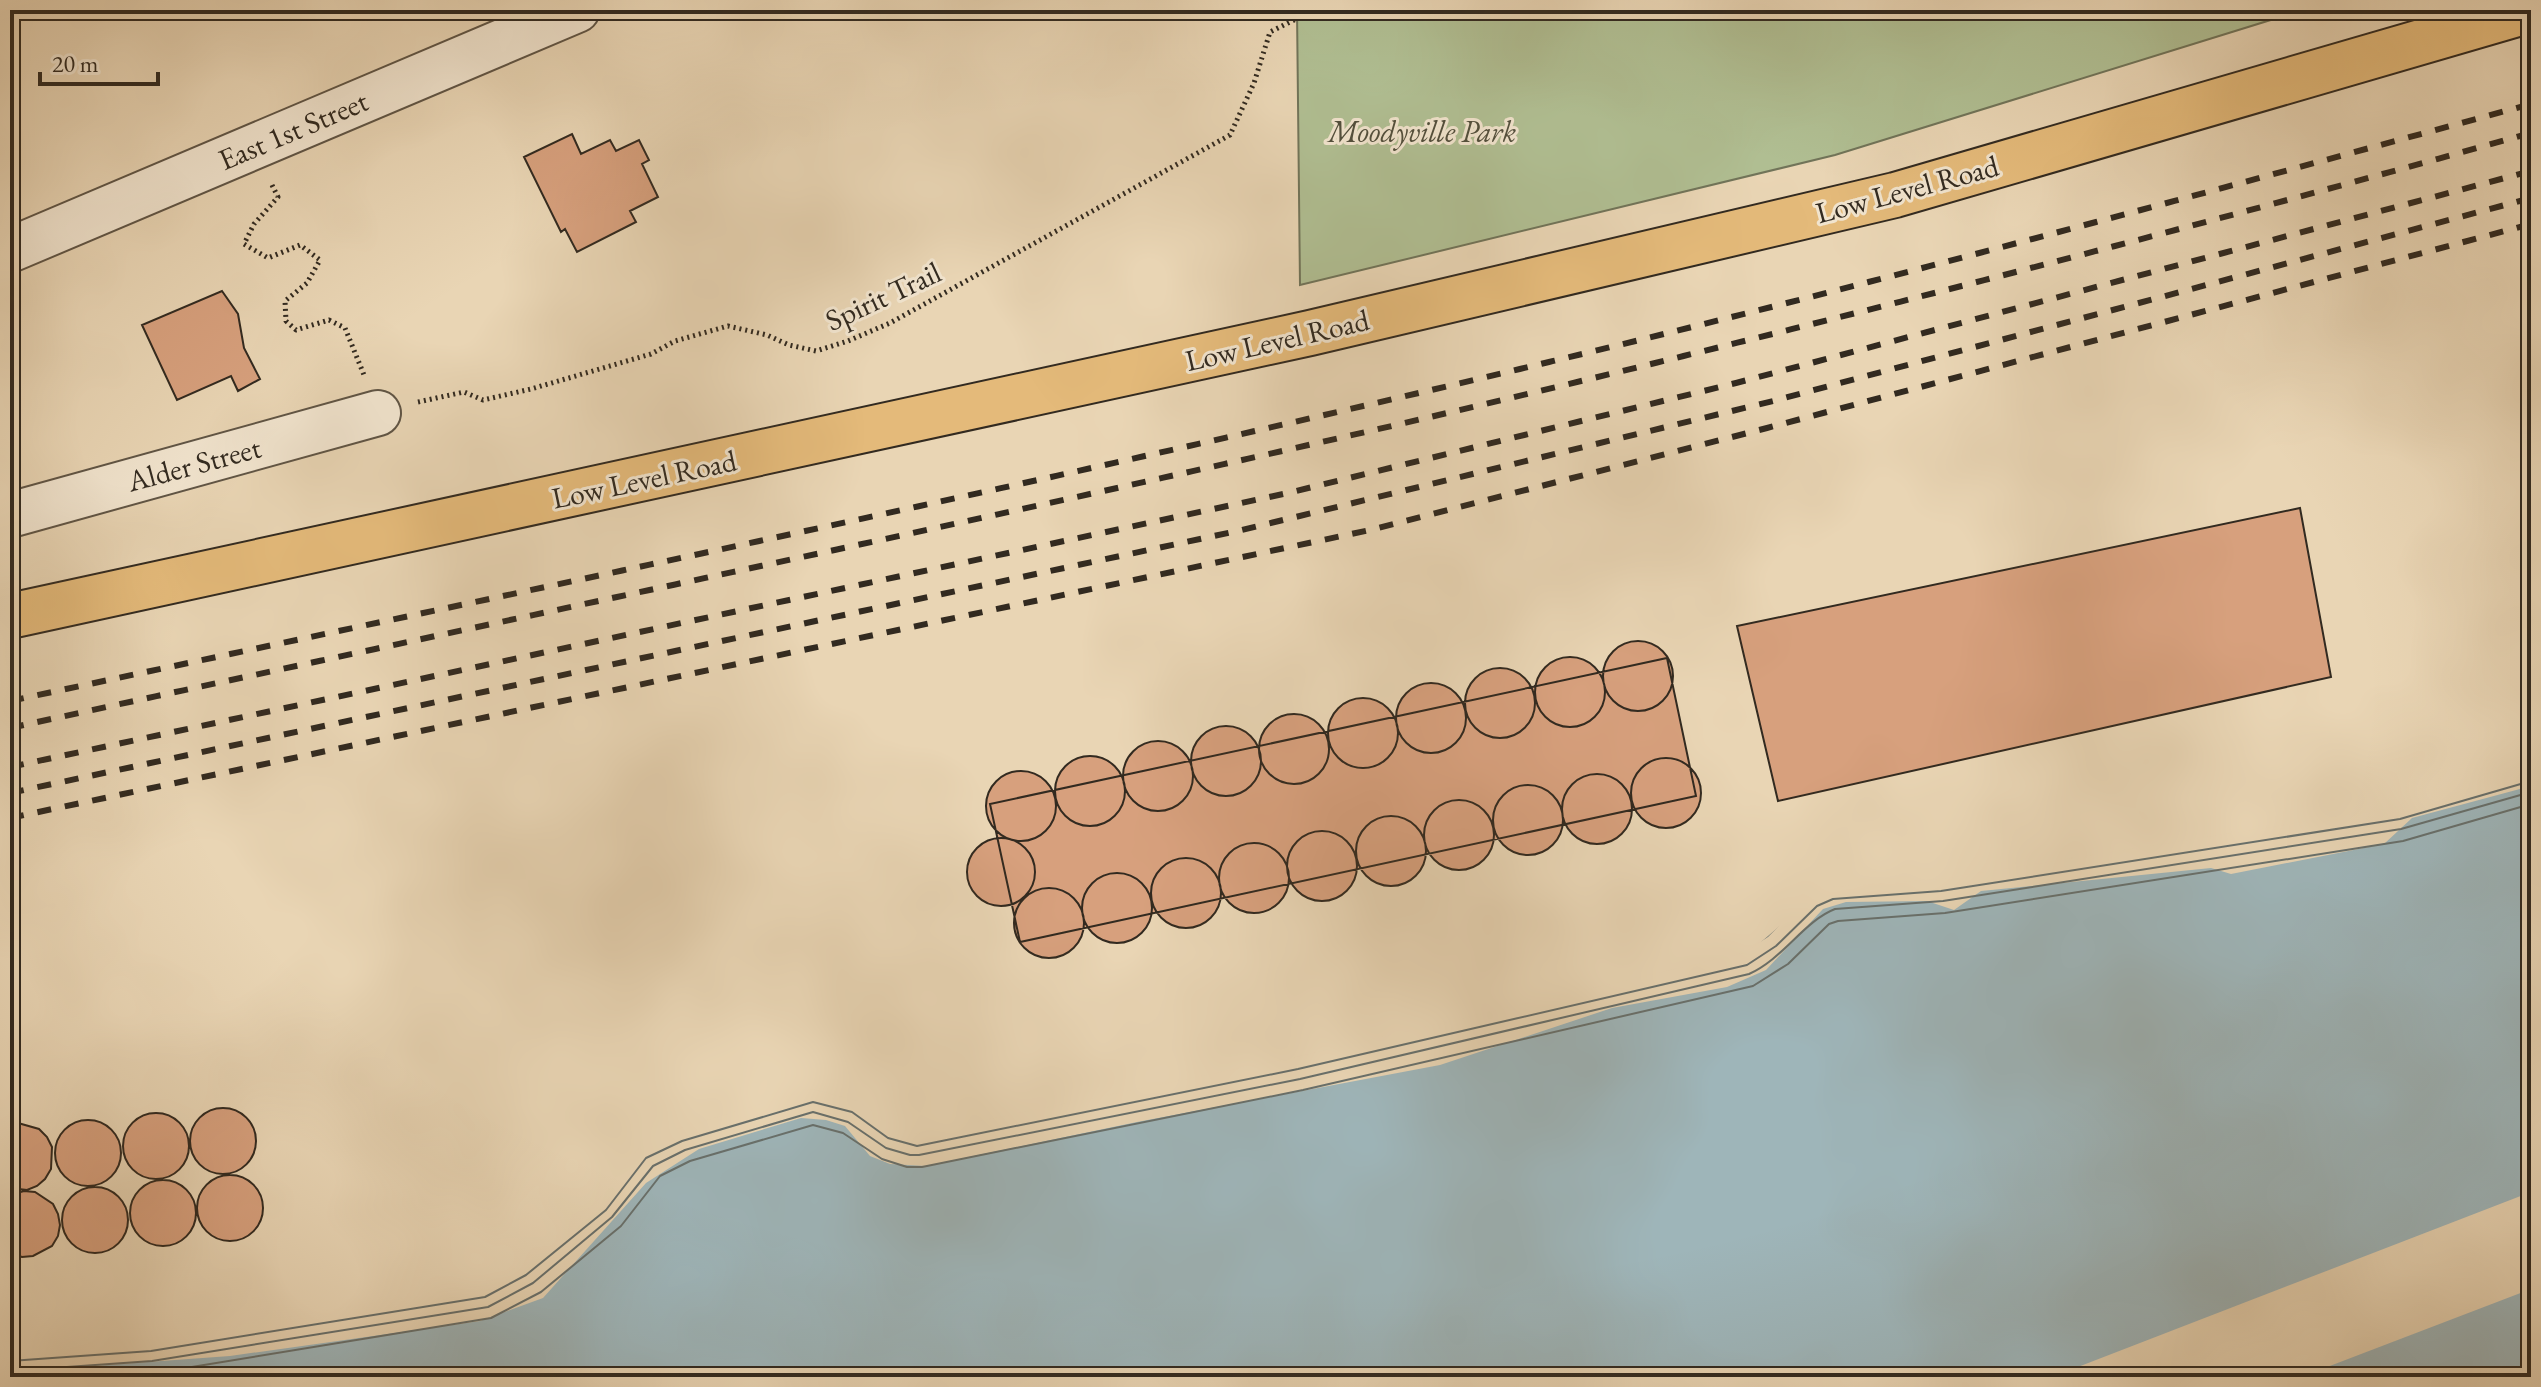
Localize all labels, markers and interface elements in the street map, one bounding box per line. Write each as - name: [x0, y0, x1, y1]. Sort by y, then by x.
- scale bar: [40, 36, 158, 86]
- text: 20 m: [52, 48, 99, 79]
- street label: East 1st Street: [212, 81, 374, 179]
- park label: Moodyville Park: [1326, 112, 1516, 151]
- street label: Low Level Road: [1811, 146, 2004, 232]
- street label: Spirit Trail: [819, 252, 947, 340]
- street label: Low Level Road: [1181, 300, 1374, 380]
- street label: Alder Street: [122, 427, 266, 501]
- street label: Low Level Road: [548, 440, 741, 518]

